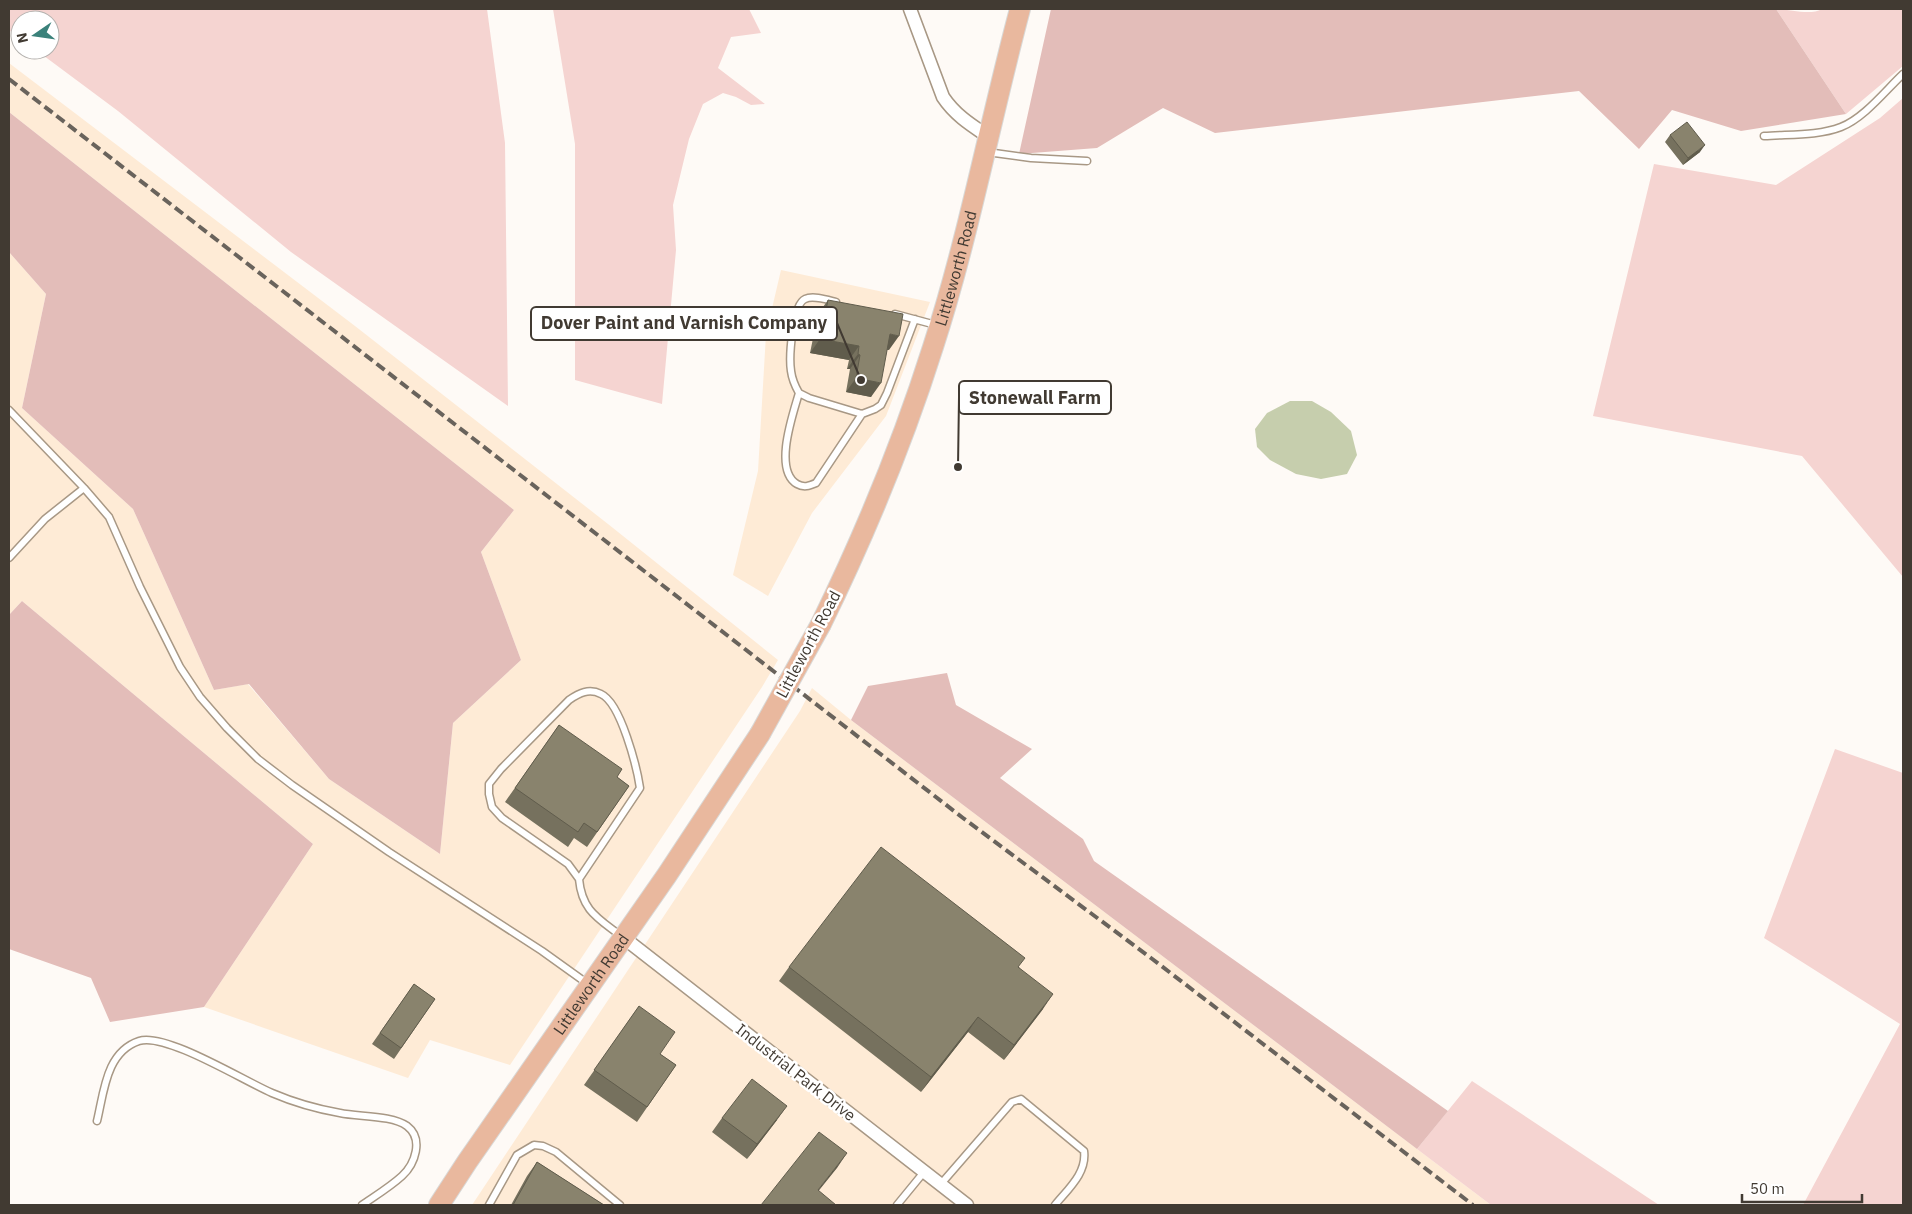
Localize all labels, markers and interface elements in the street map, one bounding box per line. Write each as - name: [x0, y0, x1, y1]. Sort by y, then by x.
- north arrow: [10, 10, 60, 60]
- text: N: [12, 31, 32, 45]
- street label: Littleworth Road: [930, 209, 981, 328]
- callout: Dover Paint and Varnish Company: [531, 307, 837, 340]
- text: Dover Paint and Varnish Company: [541, 311, 828, 334]
- callout: Stonewall Farm: [959, 381, 1111, 414]
- text: Stonewall Farm: [969, 386, 1101, 409]
- street label: Littleworth Road: [771, 587, 845, 701]
- street label: Littleworth Road: [549, 930, 633, 1039]
- street label: Industrial Park Drive: [732, 1019, 860, 1125]
- scale bar: [1742, 1172, 1862, 1204]
- text: 50 m: [1750, 1179, 1785, 1198]

